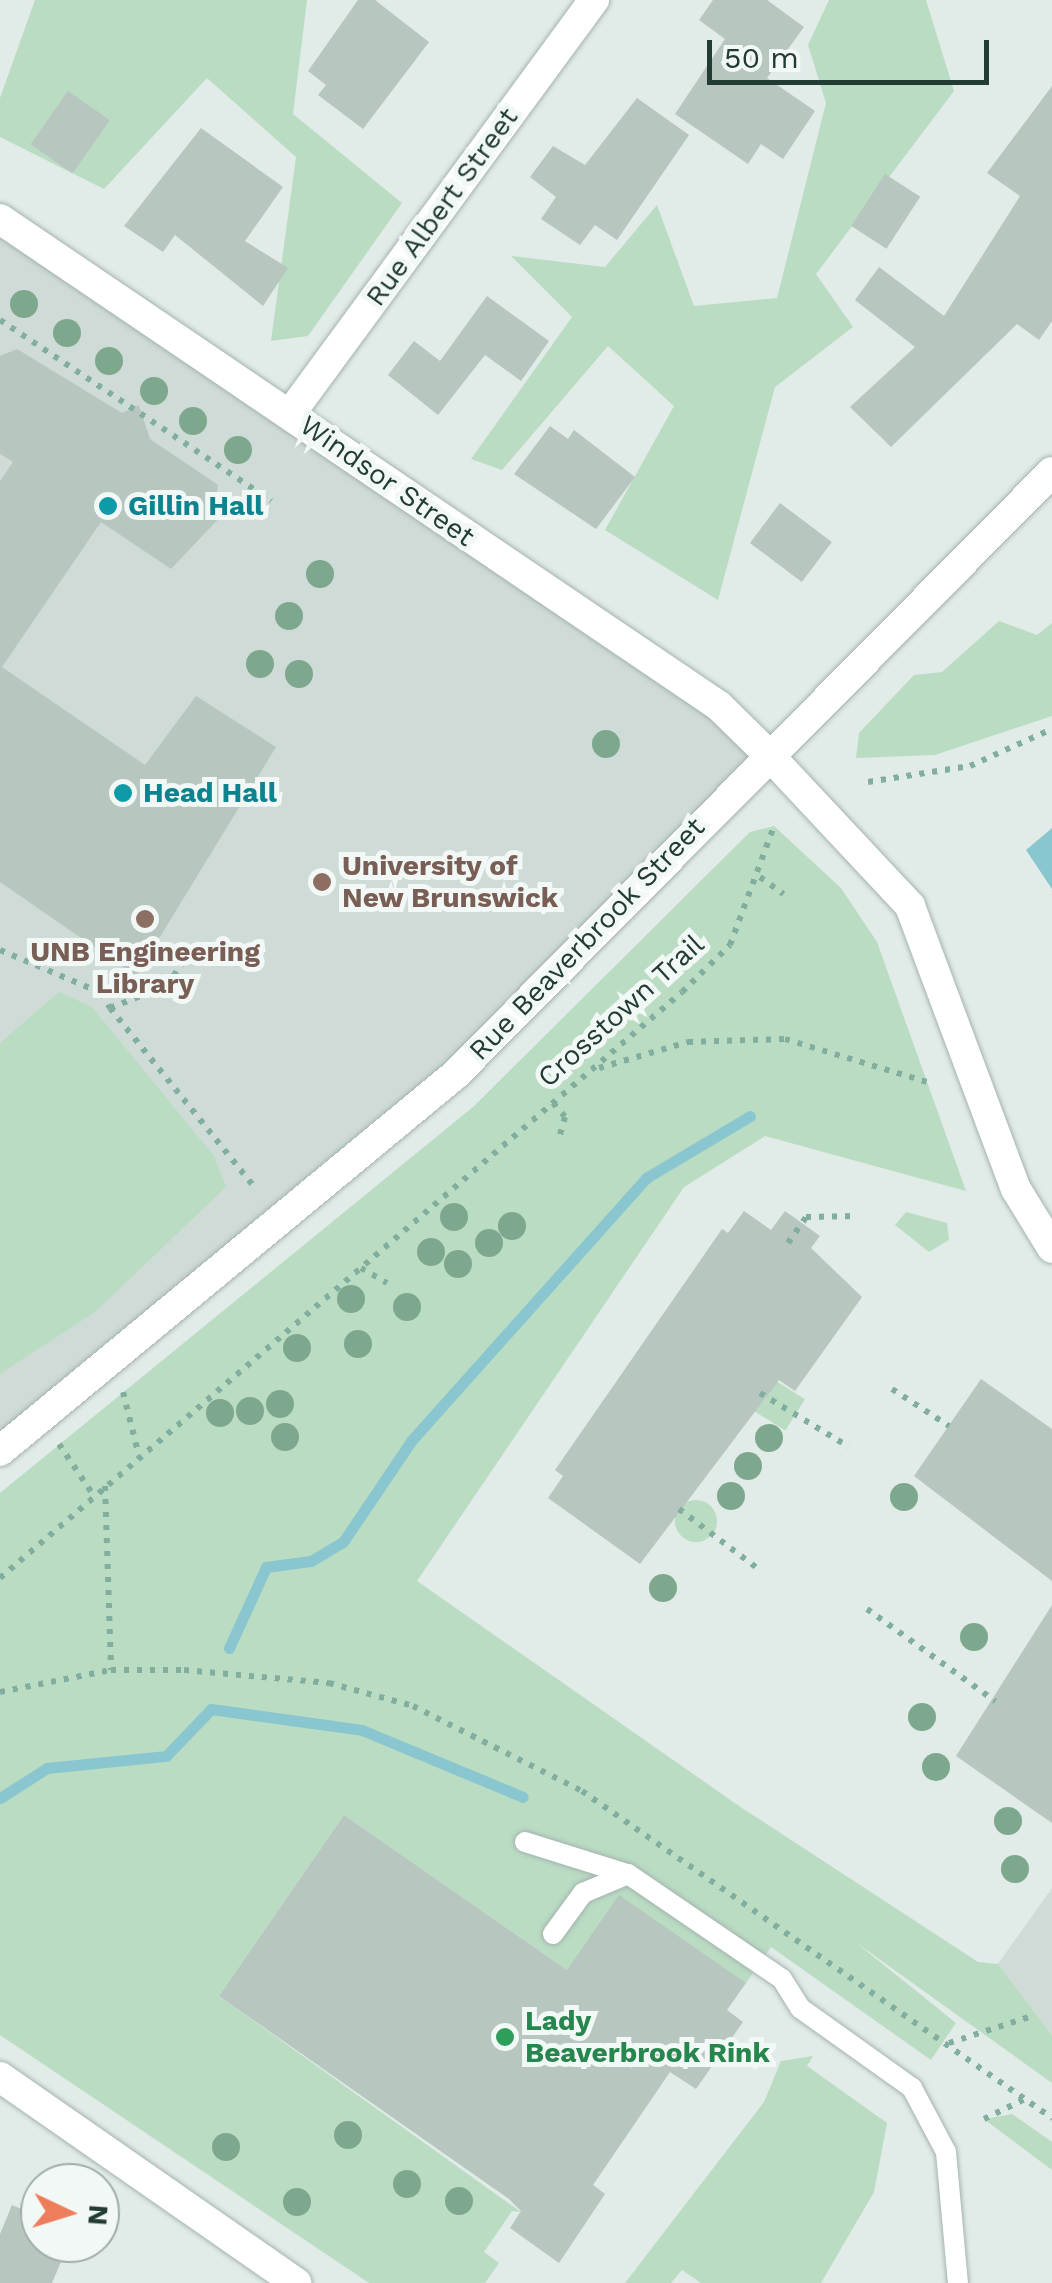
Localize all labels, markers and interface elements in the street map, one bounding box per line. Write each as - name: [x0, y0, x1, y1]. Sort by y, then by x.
- scale bar: [712, 20, 994, 82]
- text: 50 m: [724, 40, 799, 75]
- street label: Rue Albert Street: [358, 101, 526, 313]
- street label: Windsor Street: [293, 408, 481, 554]
- place label: Gillin Hall: [128, 489, 263, 523]
- marker: Gillin Hall: [97, 495, 119, 517]
- place label: Head Hall: [143, 776, 277, 810]
- marker: Head Hall: [112, 782, 134, 804]
- street label: Rue Beaverbrook Street: [462, 810, 712, 1068]
- place label: University of New Brunswick: [342, 849, 559, 915]
- marker: University of New Brunswick: [311, 871, 333, 893]
- marker: UNB Engineering Library: [134, 908, 156, 930]
- street label: Crosstown Trail: [531, 927, 711, 1095]
- place label: UNB Engineering Library: [30, 935, 260, 1001]
- place label: Lady Beaverbrook Rink: [525, 2004, 770, 2070]
- marker: Lady Beaverbrook Rink: [494, 2026, 516, 2048]
- north arrow: [20, 2163, 120, 2263]
- text: N: [81, 2203, 116, 2226]

